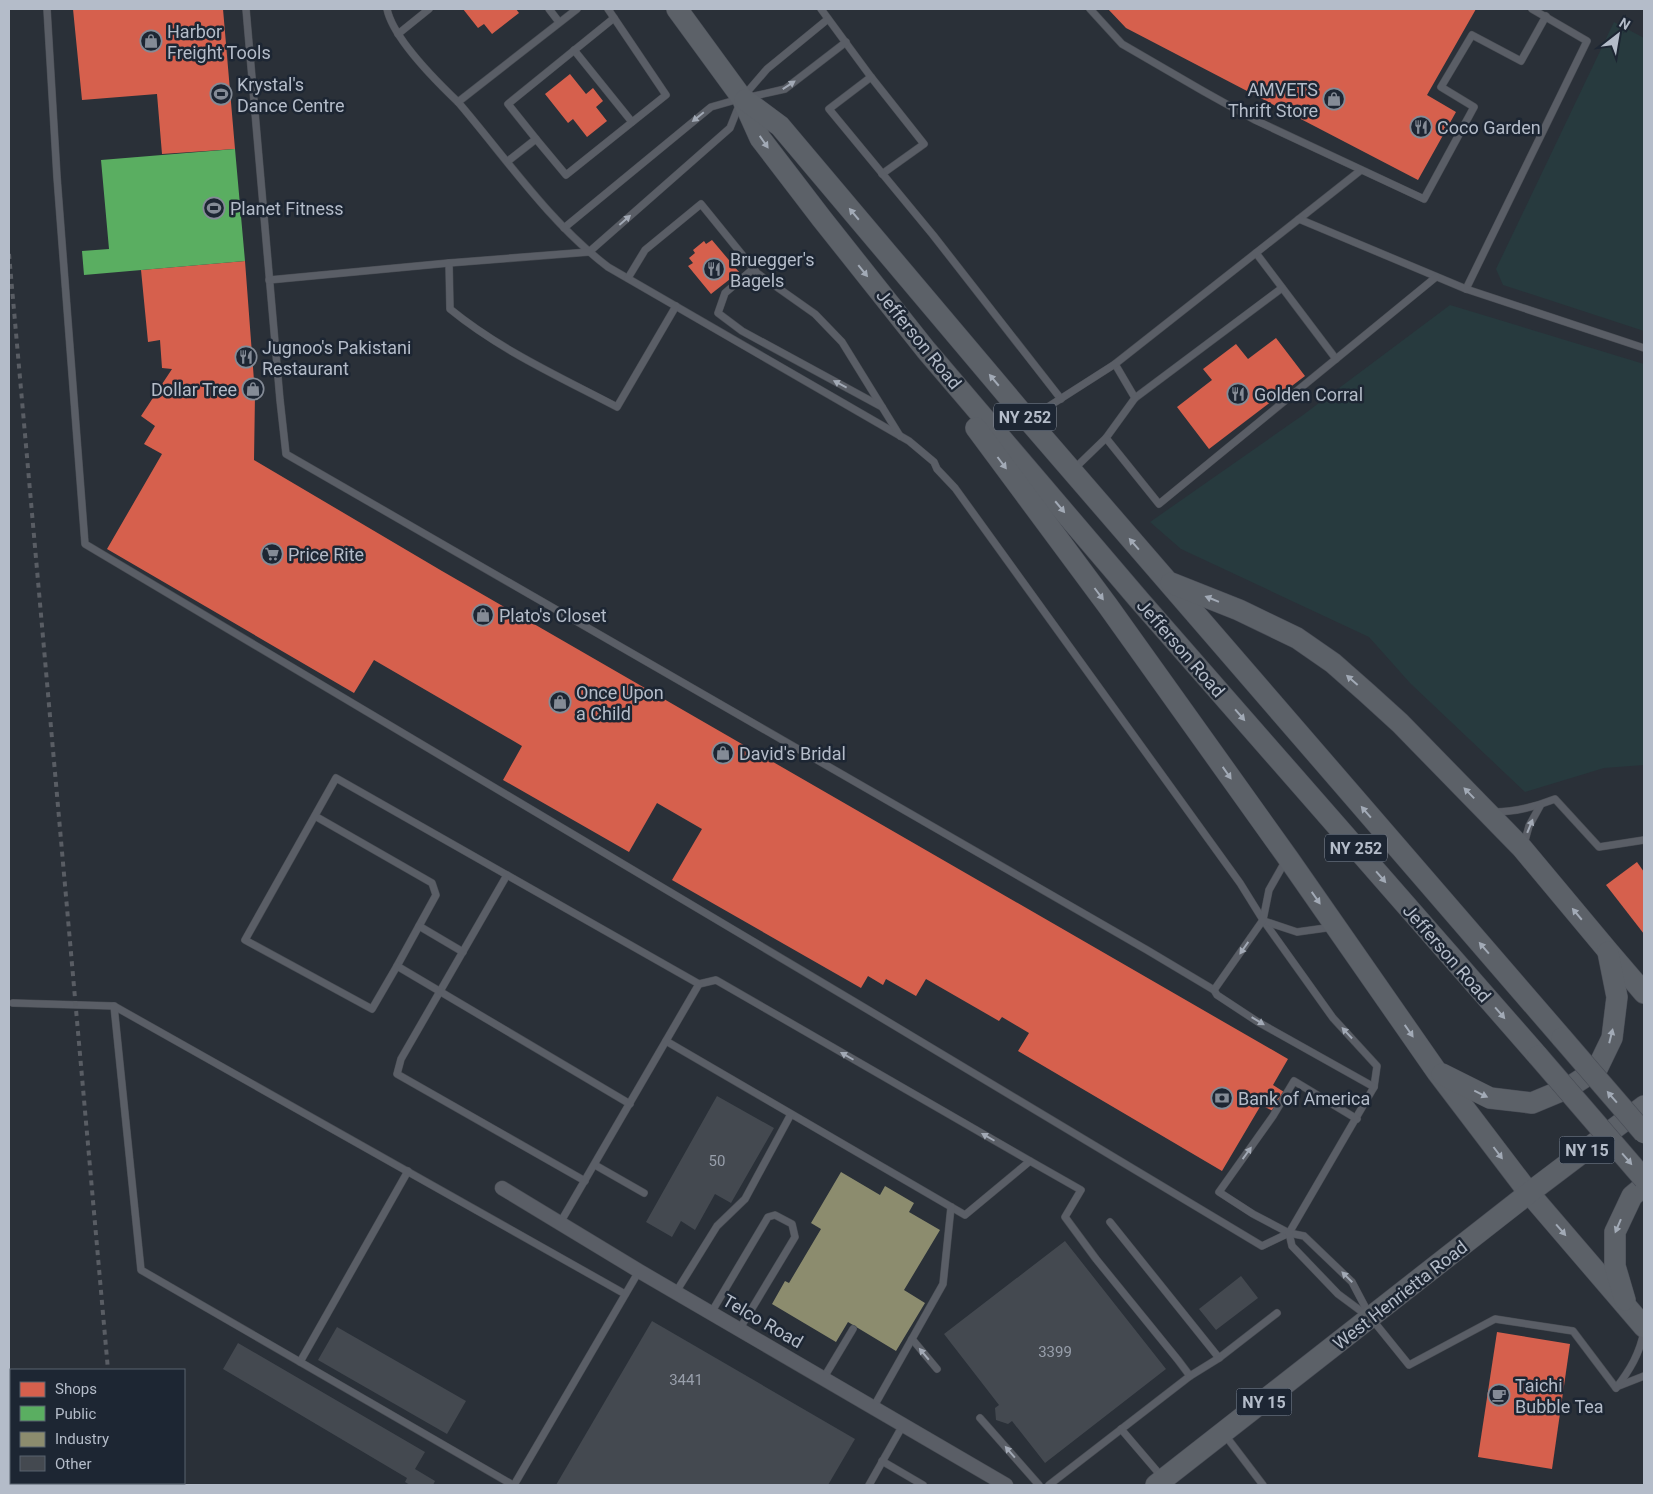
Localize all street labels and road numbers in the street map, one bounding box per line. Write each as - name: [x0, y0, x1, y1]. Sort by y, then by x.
- street label: Jefferson Road: [872, 285, 966, 393]
- road number: NY 252: [994, 404, 1056, 431]
- street label: Jefferson Road: [1133, 595, 1229, 701]
- road number: NY 252: [1325, 834, 1387, 861]
- street label: Jefferson Road: [1399, 900, 1495, 1006]
- road number: NY 15: [1560, 1136, 1614, 1164]
- street label: West Henrietta Road: [1329, 1236, 1471, 1354]
- street label: Telco Road: [719, 1290, 807, 1352]
- road number: NY 15: [1236, 1388, 1292, 1415]

